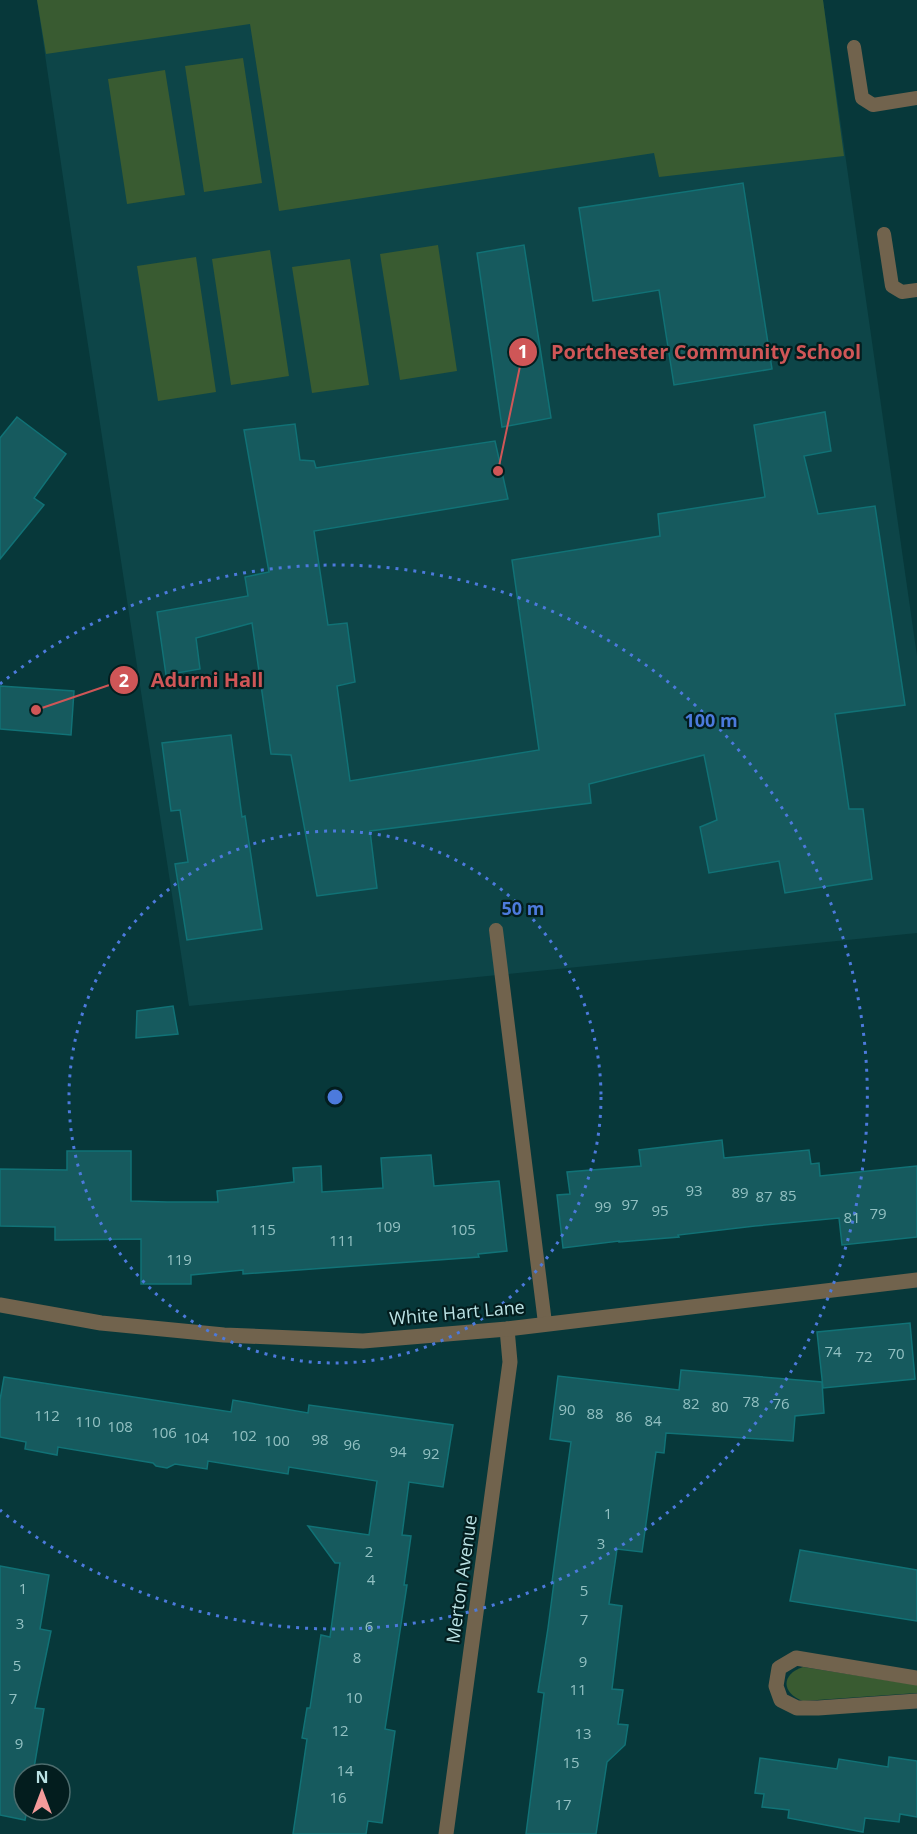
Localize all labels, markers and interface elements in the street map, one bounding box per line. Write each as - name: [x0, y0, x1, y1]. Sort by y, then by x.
- callout: Portchester Community School: [508, 333, 873, 371]
- text: Portchester Community School: [551, 338, 861, 365]
- text: 1: [518, 339, 528, 363]
- callout: Adurni Hall: [109, 661, 275, 699]
- text: Adurni Hall: [151, 666, 263, 693]
- text: 2: [119, 668, 129, 692]
- text: 100 m: [684, 708, 738, 732]
- text: 50 m: [502, 896, 544, 920]
- centre of rings: [325, 1087, 345, 1107]
- house number: 93: [685, 1180, 703, 1200]
- house number: 89: [731, 1182, 749, 1202]
- house number: 85: [779, 1185, 797, 1205]
- house number: 87: [755, 1186, 773, 1206]
- house number: 97: [621, 1194, 639, 1214]
- house number: 99: [594, 1196, 612, 1216]
- house number: 95: [651, 1200, 669, 1220]
- house number: 79: [869, 1203, 887, 1223]
- house number: 81: [843, 1207, 861, 1227]
- house number: 109: [375, 1216, 401, 1236]
- house number: 115: [250, 1219, 276, 1239]
- house number: 105: [450, 1219, 476, 1239]
- house number: 111: [329, 1230, 355, 1250]
- house number: 119: [166, 1249, 192, 1269]
- street label: White Hart Lane: [388, 1294, 526, 1330]
- house number: 74: [824, 1341, 842, 1361]
- house number: 70: [887, 1343, 905, 1363]
- house number: 72: [855, 1346, 873, 1366]
- house number: 78: [742, 1391, 760, 1411]
- house number: 82: [682, 1393, 700, 1413]
- house number: 76: [772, 1393, 790, 1413]
- house number: 80: [711, 1396, 729, 1416]
- house number: 90: [558, 1399, 576, 1419]
- house number: 88: [586, 1403, 604, 1423]
- house number: 112: [34, 1405, 60, 1425]
- house number: 86: [615, 1406, 633, 1426]
- house number: 84: [644, 1410, 662, 1430]
- house number: 110: [75, 1411, 101, 1431]
- house number: 108: [107, 1416, 133, 1436]
- house number: 106: [151, 1422, 177, 1442]
- house number: 102: [231, 1425, 257, 1445]
- house number: 104: [183, 1427, 209, 1447]
- house number: 98: [311, 1429, 329, 1449]
- house number: 100: [264, 1430, 290, 1450]
- house number: 96: [343, 1434, 361, 1454]
- house number: 94: [389, 1441, 407, 1461]
- house number: 92: [422, 1443, 440, 1463]
- house number: 1: [604, 1503, 612, 1523]
- street label: Merton Avenue: [440, 1513, 482, 1645]
- house number: 3: [597, 1533, 605, 1553]
- house number: 2: [365, 1541, 373, 1561]
- house number: 4: [367, 1569, 376, 1589]
- house number: 1: [19, 1578, 27, 1598]
- house number: 5: [580, 1580, 588, 1600]
- house number: 7: [580, 1609, 588, 1629]
- house number: 3: [16, 1613, 24, 1633]
- house number: 6: [365, 1616, 373, 1636]
- house number: 8: [353, 1647, 361, 1667]
- house number: 9: [579, 1651, 587, 1671]
- house number: 5: [13, 1655, 21, 1675]
- house number: 11: [569, 1679, 587, 1699]
- house number: 10: [345, 1687, 363, 1707]
- house number: 7: [9, 1688, 17, 1708]
- house number: 12: [331, 1720, 349, 1740]
- house number: 13: [574, 1723, 592, 1743]
- house number: 9: [15, 1733, 23, 1753]
- house number: 15: [562, 1752, 580, 1772]
- house number: 14: [336, 1760, 354, 1780]
- north arrow: [12, 1762, 72, 1822]
- text: N: [35, 1766, 49, 1788]
- house number: 16: [329, 1787, 347, 1807]
- house number: 17: [554, 1794, 572, 1814]

